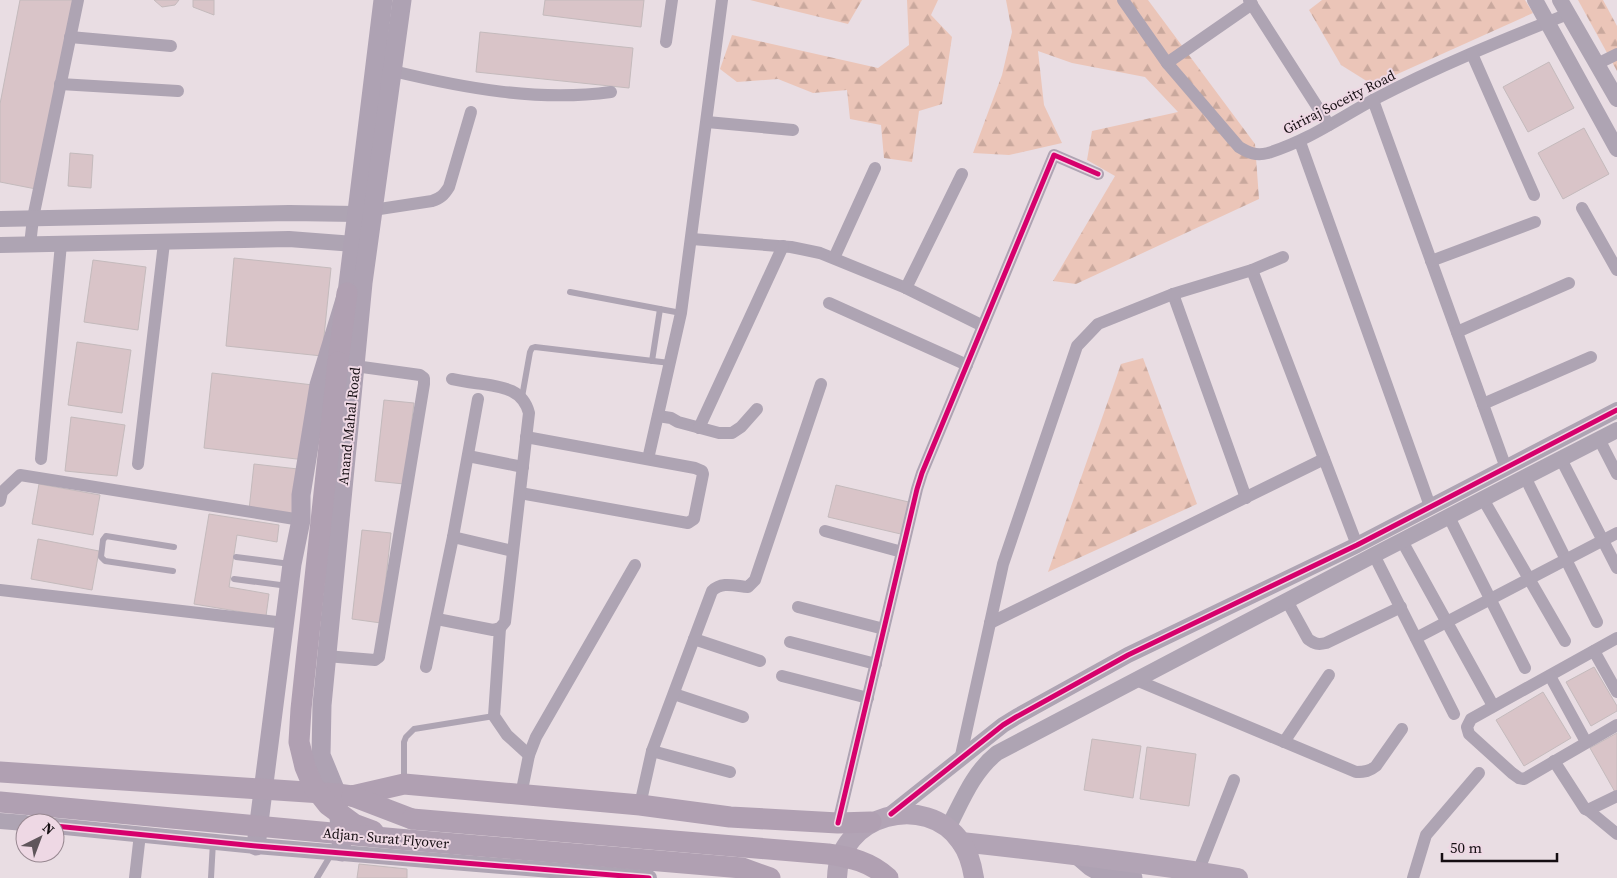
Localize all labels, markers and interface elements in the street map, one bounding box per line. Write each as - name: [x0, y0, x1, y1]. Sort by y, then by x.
- street label: Giriraj Soceity Road: [1279, 65, 1399, 139]
- street label: Anand Mahal Road: [333, 366, 365, 486]
- north arrow: [15, 813, 65, 863]
- text: N: [38, 817, 59, 839]
- street label: Adjan- Surat Flyover: [322, 823, 450, 853]
- scale bar: [1442, 830, 1557, 862]
- text: 50 m: [1450, 837, 1482, 858]

